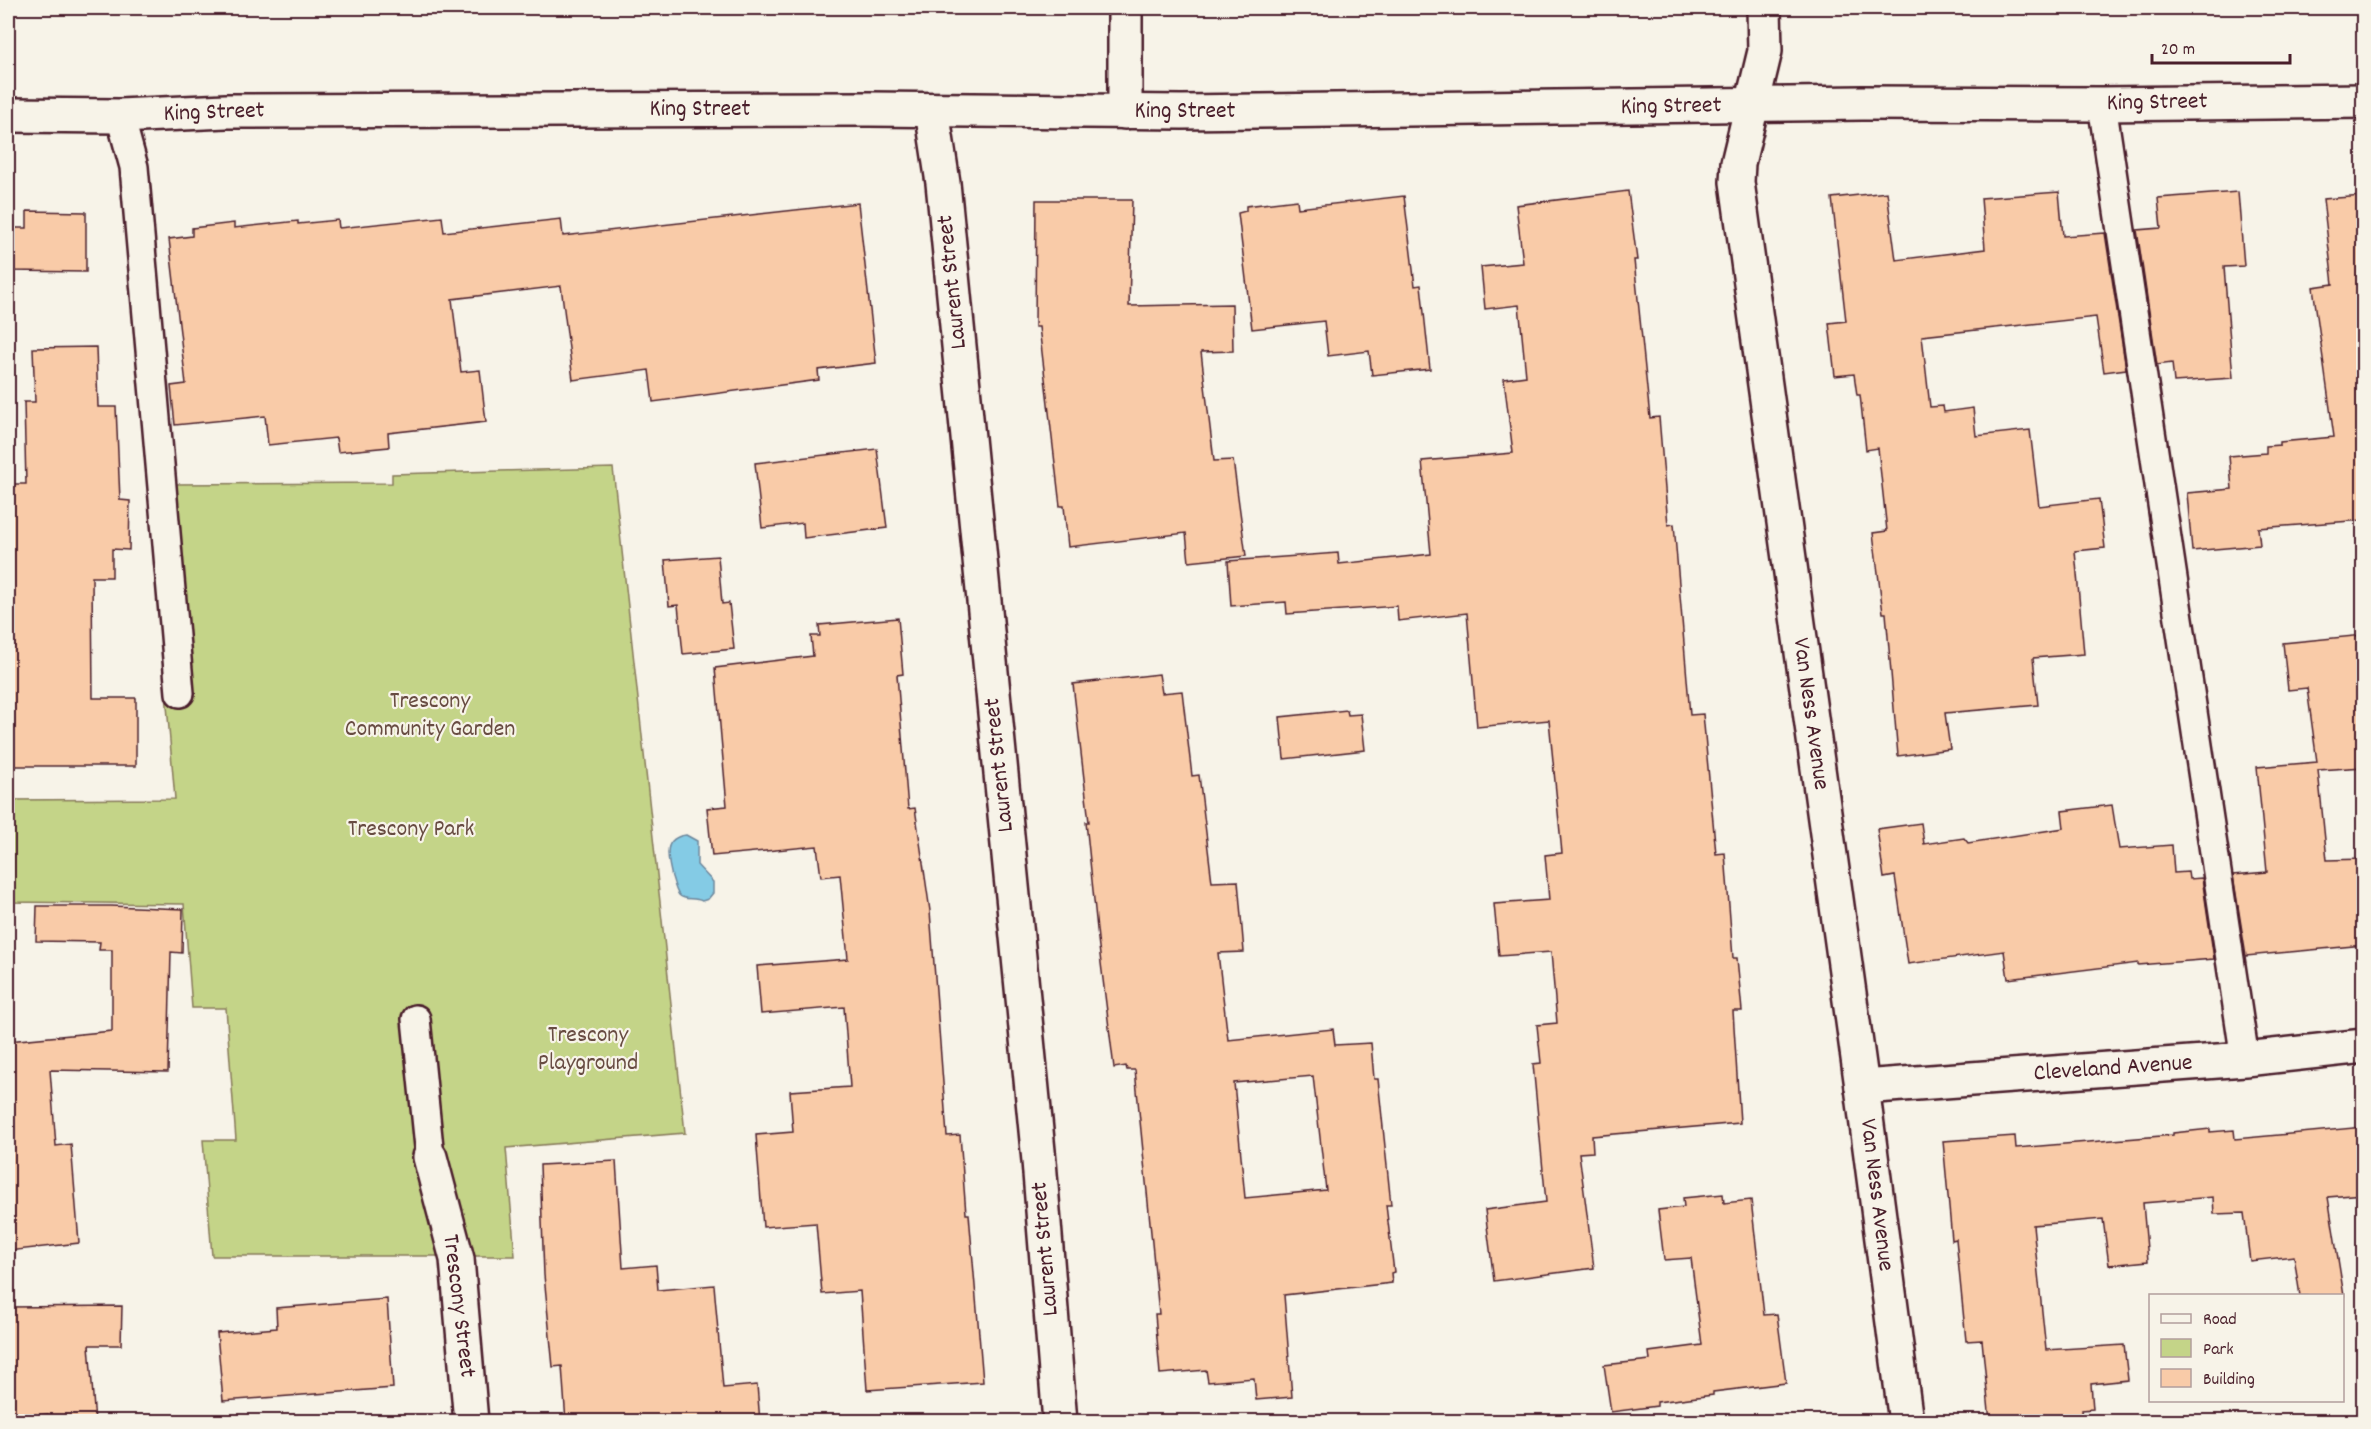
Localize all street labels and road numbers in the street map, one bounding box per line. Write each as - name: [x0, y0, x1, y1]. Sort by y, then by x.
- street label: King Street: [2106, 85, 2208, 121]
- street label: King Street: [1620, 89, 1722, 125]
- street label: King Street: [650, 93, 751, 127]
- street label: King Street: [163, 94, 265, 132]
- street label: King Street: [1135, 95, 1236, 129]
- street label: Laurent Street: [929, 213, 977, 351]
- street label: Van Ness Avenue: [1783, 636, 1837, 792]
- street label: Laurent Street: [976, 696, 1024, 834]
- street label: Cleveland Avenue: [2032, 1046, 2194, 1092]
- street label: Van Ness Avenue: [1850, 1117, 1902, 1273]
- street label: Laurent Street: [1023, 1180, 1069, 1318]
- street label: Trescony Street: [432, 1232, 484, 1380]

